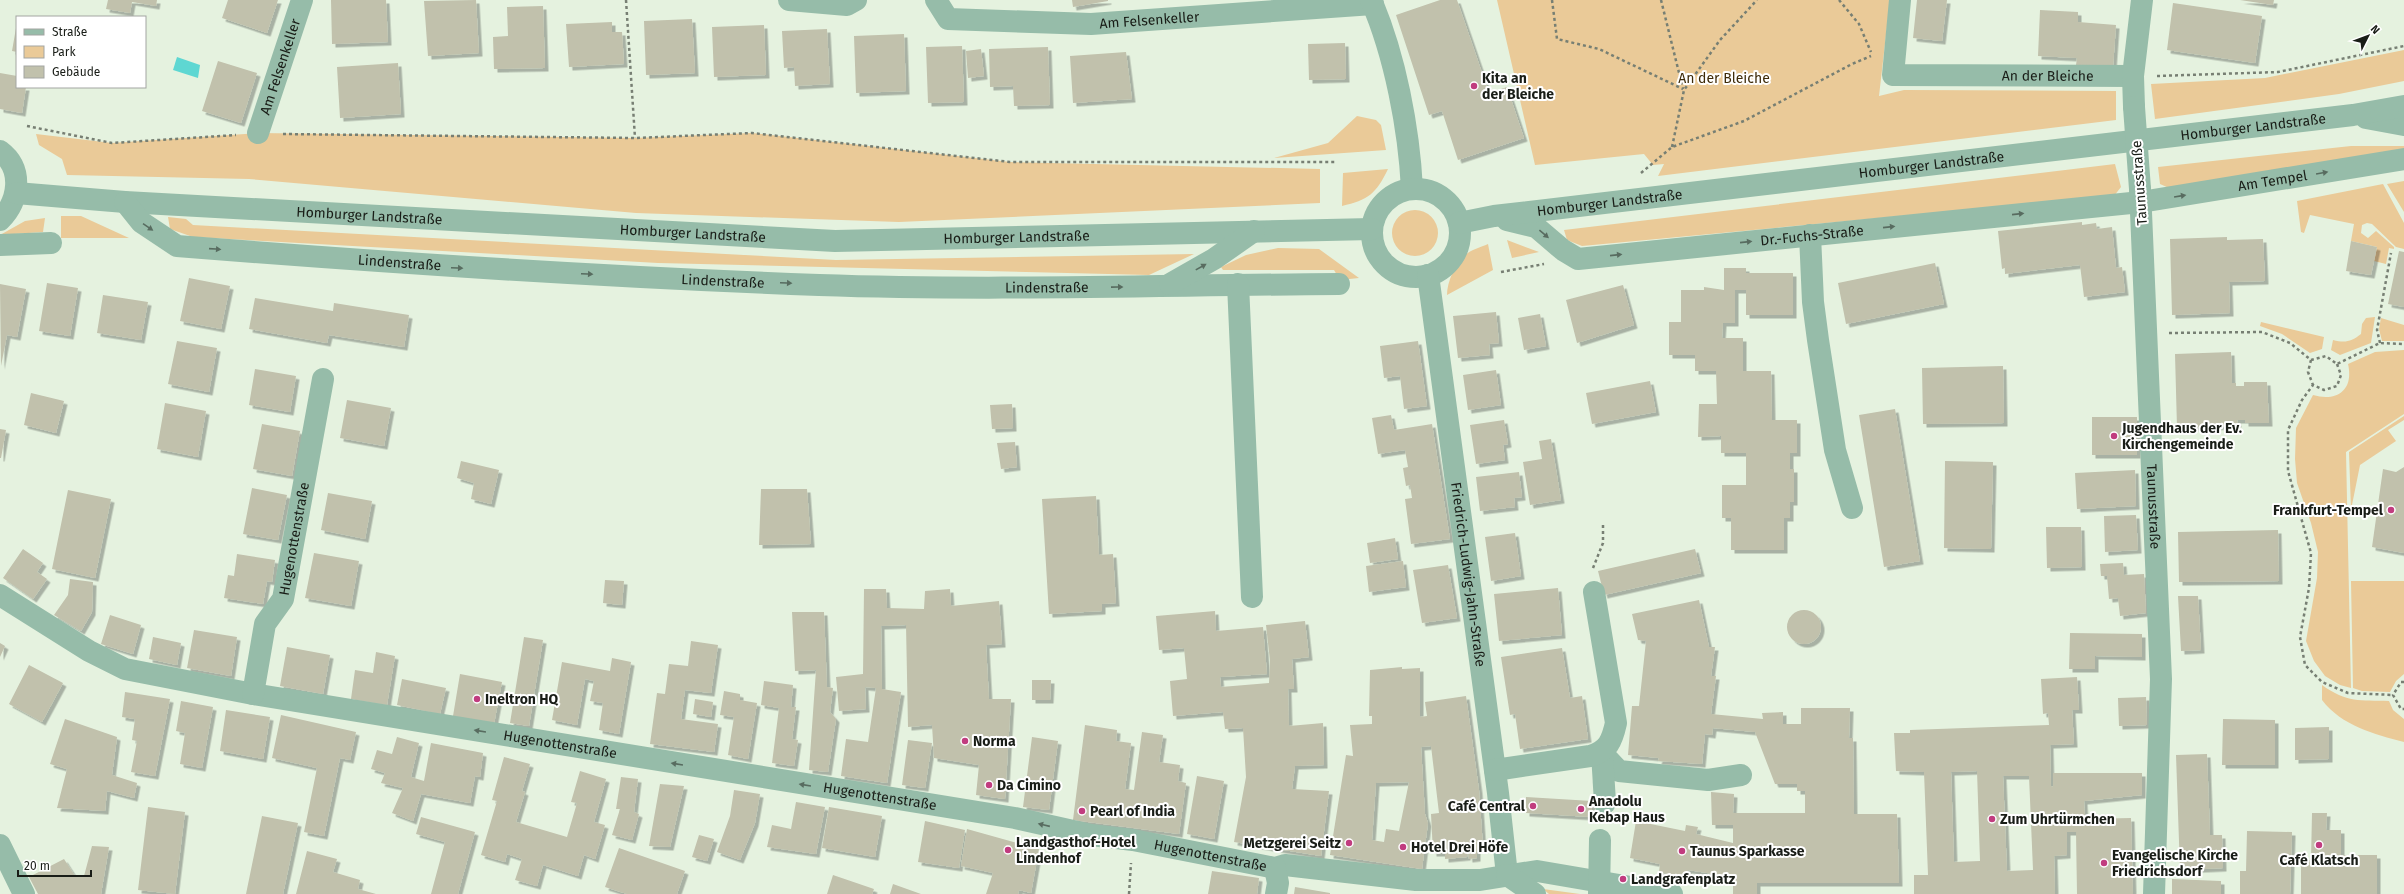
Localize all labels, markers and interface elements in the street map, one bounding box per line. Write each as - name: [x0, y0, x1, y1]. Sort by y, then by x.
- street label: Am Felsenkeller: [1099, 8, 1200, 32]
- legend: [16, 16, 146, 88]
- street label: Am Felsenkeller: [257, 16, 304, 117]
- north arrow: [2348, 16, 2388, 56]
- text: N: [2368, 23, 2382, 37]
- text: Straße: [52, 25, 87, 39]
- text: Park: [52, 45, 76, 59]
- text: Gebäude: [52, 65, 100, 79]
- street label: An der Bleiche: [2002, 67, 2094, 85]
- place label: Kita an der Bleiche: [1482, 70, 1554, 103]
- park label: An der Bleiche: [1678, 70, 1770, 87]
- marker: Kita an der Bleiche: [1469, 81, 1479, 91]
- street label: Homburger Landstraße: [2179, 110, 2327, 144]
- street label: Taunusstraße: [2128, 140, 2151, 226]
- street label: Homburger Landstraße: [1858, 148, 2005, 182]
- street label: Am Tempel: [2237, 167, 2309, 195]
- one-way arrow: [2316, 170, 2328, 176]
- street label: Homburger Landstraße: [1536, 186, 1683, 220]
- one-way arrow: [2174, 193, 2186, 199]
- street label: Homburger Landstraße: [296, 203, 443, 228]
- one-way arrow: [2012, 211, 2024, 218]
- street label: Homburger Landstraße: [619, 221, 766, 246]
- street label: Dr.-Fuchs-Straße: [1760, 222, 1865, 249]
- one-way arrow: [143, 223, 153, 231]
- one-way arrow: [1883, 224, 1895, 231]
- street label: Homburger Landstraße: [943, 227, 1090, 248]
- one-way arrow: [1538, 229, 1549, 238]
- one-way arrow: [1740, 239, 1752, 245]
- one-way arrow: [209, 246, 221, 253]
- street label: Lindenstraße: [357, 252, 442, 274]
- one-way arrow: [1610, 252, 1622, 258]
- one-way arrow: [1195, 263, 1207, 270]
- one-way arrow: [451, 264, 463, 271]
- one-way arrow: [581, 270, 593, 277]
- street label: Lindenstraße: [681, 271, 765, 292]
- street label: Lindenstraße: [1005, 279, 1089, 297]
- one-way arrow: [780, 280, 793, 286]
- one-way arrow: [1111, 284, 1124, 290]
- place label: Jugendhaus der Ev. Kirchengemeinde: [2121, 420, 2242, 453]
- marker: Jugendhaus der Ev. Kirchengemeinde: [2109, 431, 2119, 441]
- street label: Taunusstraße: [2143, 464, 2163, 550]
- street label: Hugenottenstraße: [276, 481, 313, 597]
- street label: Friedrich-Ludwig-Jahn-Straße: [1447, 481, 1489, 668]
- place label: Frankfurt-Tempel: [2273, 502, 2384, 519]
- marker: Frankfurt-Tempel: [2386, 505, 2396, 515]
- place label: Ineltron HQ: [485, 691, 559, 708]
- marker: Ineltron HQ: [472, 694, 482, 704]
- street label: Hugenottenstraße: [502, 727, 618, 762]
- one-way arrow: [474, 728, 486, 734]
- place label: Norma: [973, 733, 1016, 750]
- marker: Norma: [960, 736, 970, 746]
- one-way arrow: [671, 761, 683, 767]
- place label: Da Cimino: [997, 777, 1061, 794]
- street label: Hugenottenstraße: [822, 779, 938, 814]
- marker: Da Cimino: [984, 780, 994, 790]
- one-way arrow: [799, 782, 811, 788]
- place label: Anadolu Kebap Haus: [1588, 793, 1665, 826]
- place label: Café Central: [1448, 798, 1526, 815]
- marker: Café Central: [1528, 801, 1538, 811]
- place label: Pearl of India: [1090, 803, 1175, 820]
- marker: Anadolu Kebap Haus: [1576, 804, 1586, 814]
- marker: Pearl of India: [1077, 806, 1087, 816]
- place label: Zum Uhrtürmchen: [2000, 811, 2115, 828]
- marker: Zum Uhrtürmchen: [1987, 814, 1997, 824]
- one-way arrow: [1038, 822, 1050, 828]
- place label: Landgasthof-Hotel Lindenhof: [1016, 834, 1136, 867]
- place label: Metzgerei Seitz: [1244, 835, 1342, 852]
- street label: Hugenottenstraße: [1152, 836, 1268, 875]
- marker: Metzgerei Seitz: [1344, 838, 1354, 848]
- place label: Hotel Drei Höfe: [1411, 839, 1509, 856]
- marker: Café Klatsch: [2314, 840, 2324, 850]
- marker: Hotel Drei Höfe: [1398, 842, 1408, 852]
- place label: Taunus Sparkasse: [1690, 843, 1805, 860]
- marker: Landgasthof-Hotel Lindenhof: [1003, 845, 1013, 855]
- marker: Taunus Sparkasse: [1677, 846, 1687, 856]
- place label: Evangelische Kirche Friedrichsdorf: [2112, 847, 2238, 880]
- scale bar: [18, 852, 91, 878]
- place label: Café Klatsch: [2279, 852, 2359, 869]
- marker: Evangelische Kirche Friedrichsdorf: [2099, 858, 2109, 868]
- text: 20 m: [24, 859, 50, 873]
- place label: Landgrafenplatz: [1631, 871, 1736, 888]
- marker: Landgrafenplatz: [1618, 874, 1628, 884]

